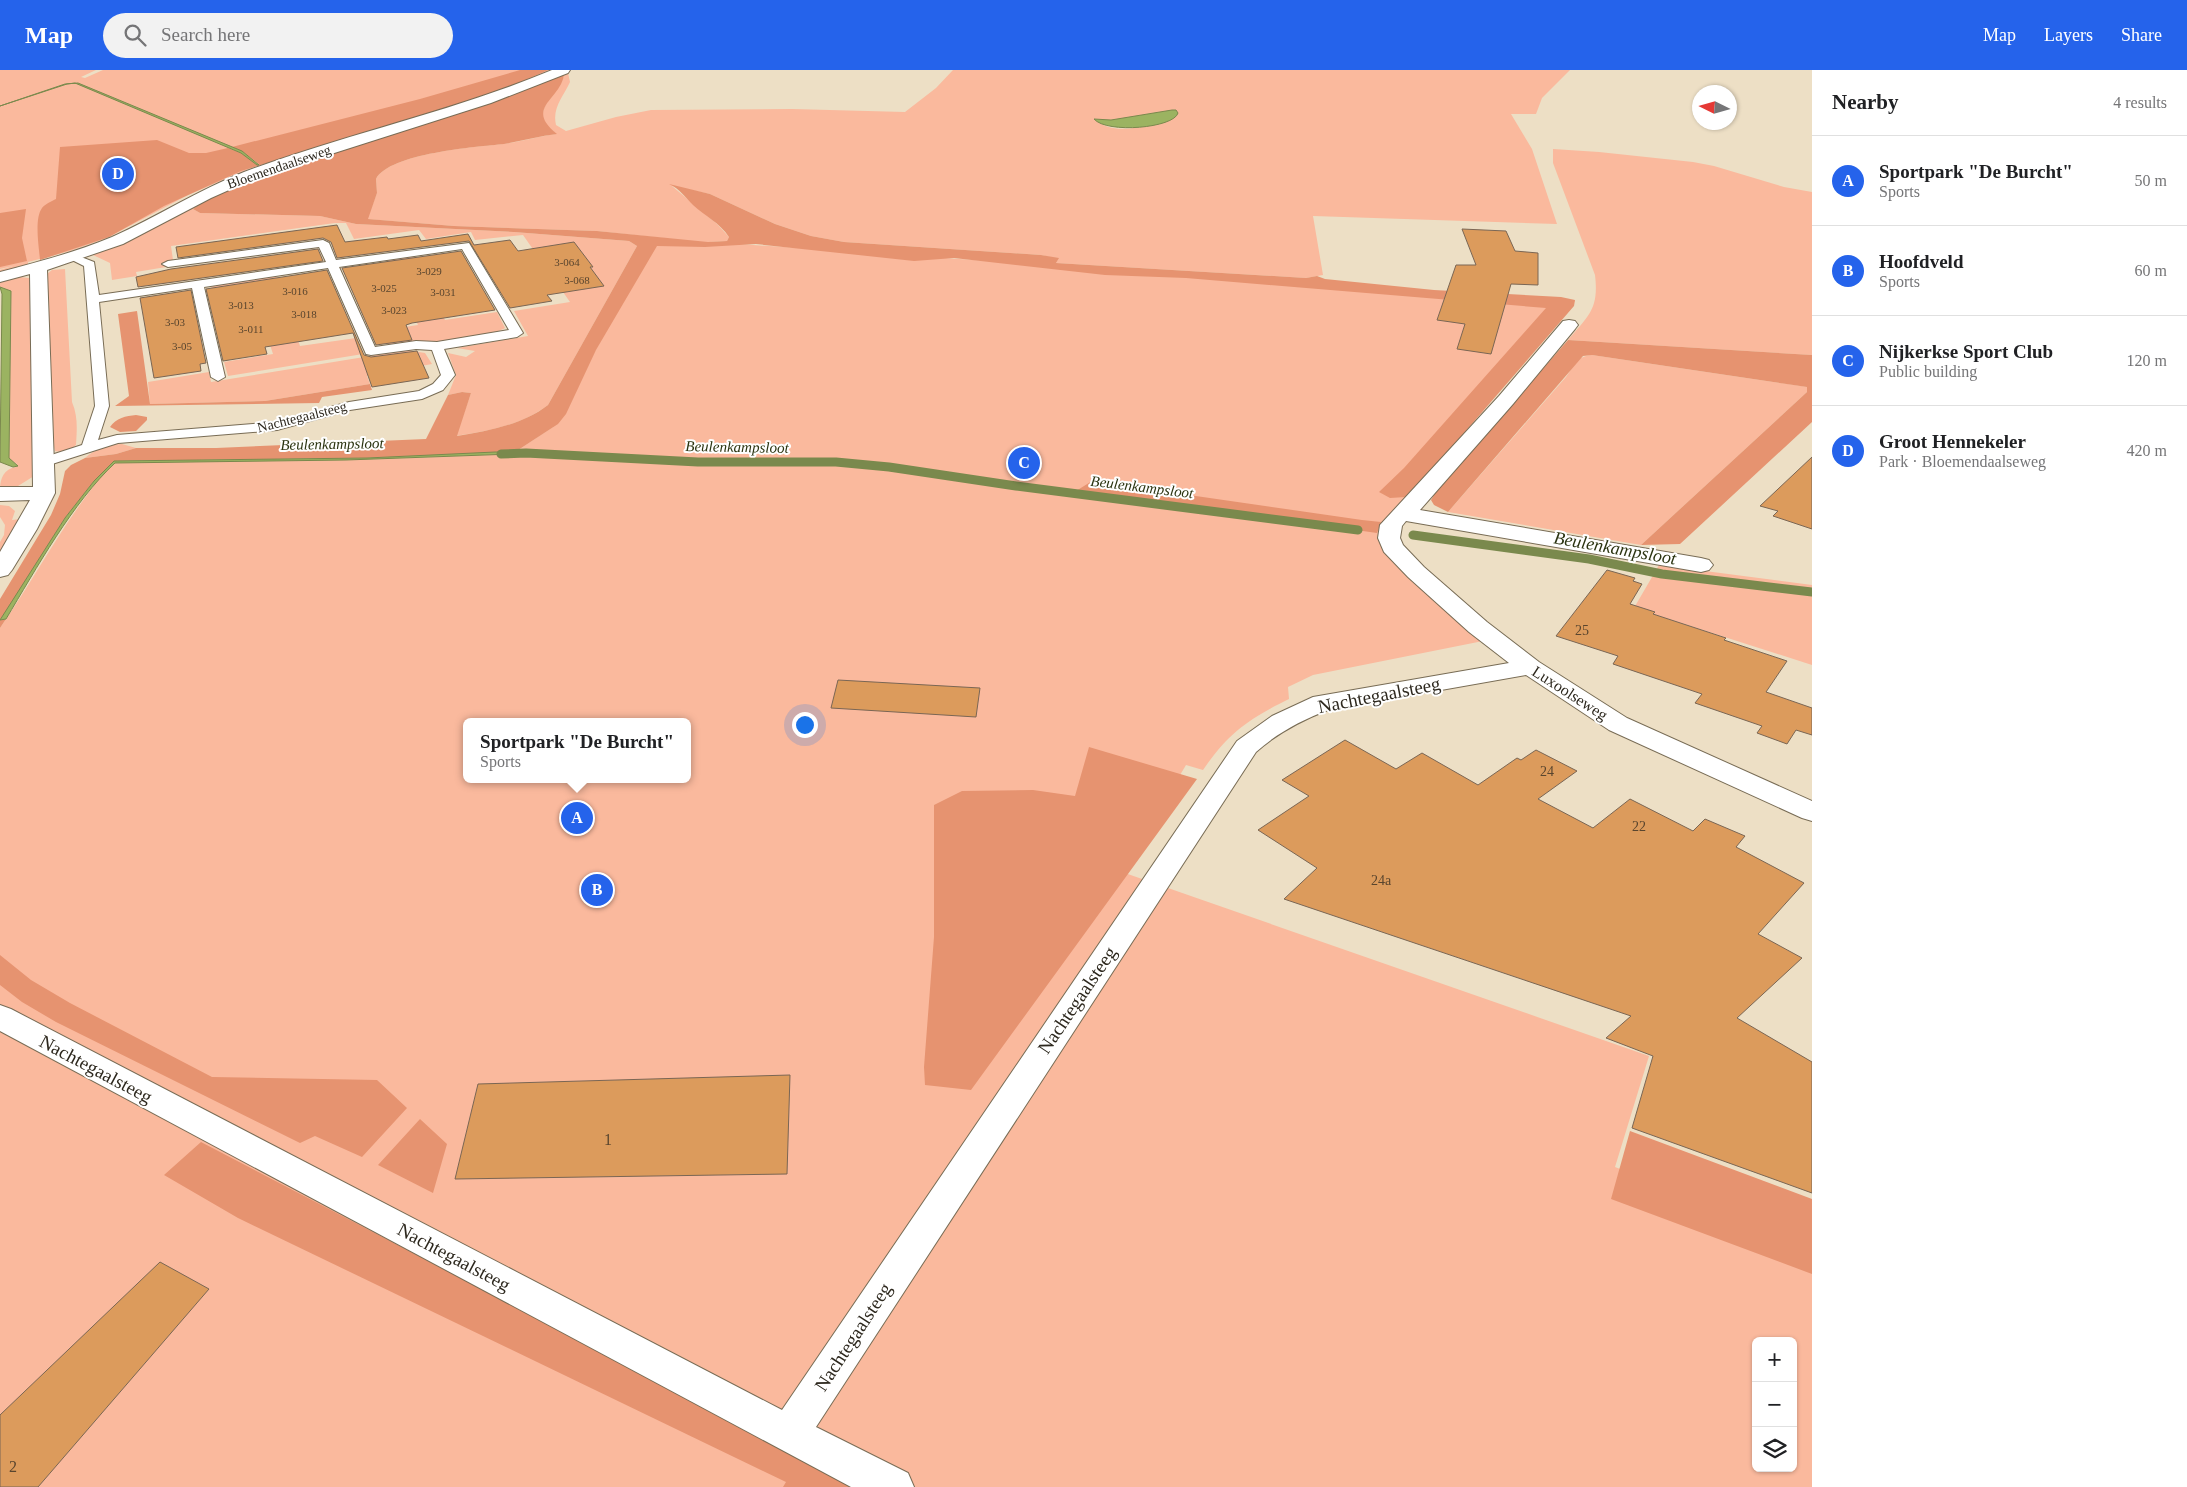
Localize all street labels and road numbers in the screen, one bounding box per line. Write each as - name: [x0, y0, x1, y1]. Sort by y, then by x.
- street label: Bloemendaalseweg: [225, 142, 333, 192]
- street label: Nachtegaalsteeg: [256, 399, 348, 435]
- street label: Luxoolseweg: [1529, 662, 1611, 724]
- street label: Nachtegaalsteeg: [1316, 673, 1443, 717]
- street label: Nachtegaalsteeg: [1033, 942, 1121, 1057]
- street label: Nachtegaalsteeg: [36, 1031, 156, 1108]
- street label: Nachtegaalsteeg: [394, 1219, 514, 1296]
- street label: Nachtegaalsteeg: [810, 1279, 896, 1395]

